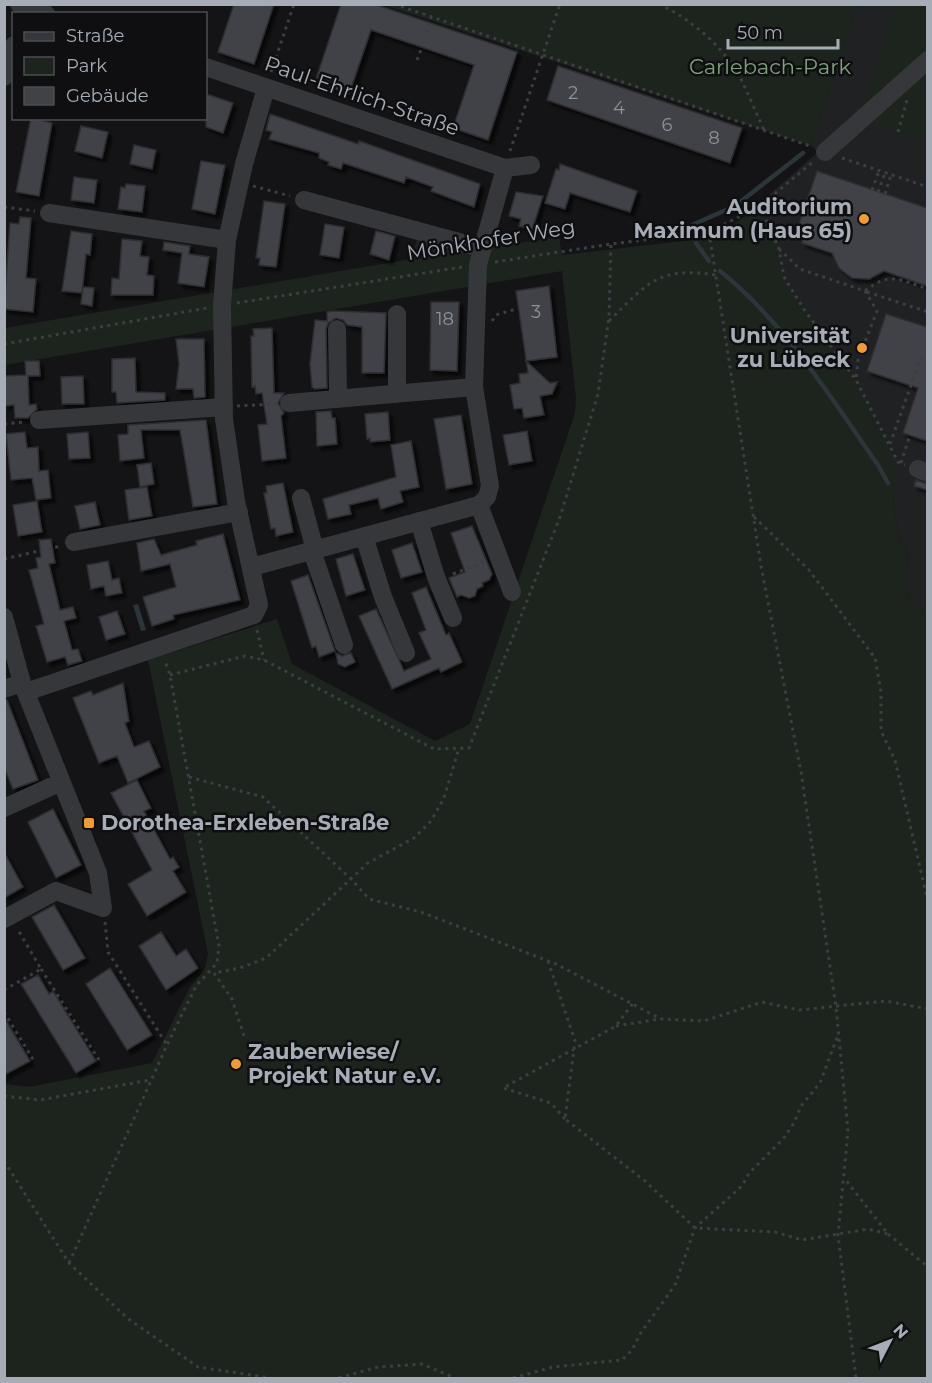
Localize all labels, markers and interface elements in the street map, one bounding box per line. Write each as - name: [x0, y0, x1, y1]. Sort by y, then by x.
- legend: [12, 12, 207, 120]
- scale bar: [728, 12, 838, 50]
- text: 50 m: [737, 22, 783, 44]
- text: Straße: [66, 25, 125, 47]
- street label: Paul-Ehrlich-Straße: [261, 50, 463, 141]
- park label: Carlebach-Park: [689, 54, 851, 79]
- text: Park: [66, 55, 107, 77]
- house number: 2: [568, 82, 578, 104]
- text: Gebäude: [66, 85, 149, 107]
- house number: 4: [613, 97, 625, 119]
- house number: 6: [662, 114, 673, 136]
- house number: 8: [708, 127, 720, 149]
- place label: Auditorium Maximum (Haus 65): [633, 194, 852, 243]
- marker: Auditorium Maximum (Haus 65): [857, 212, 871, 226]
- street label: Mönkhofer Weg: [405, 214, 577, 265]
- house number: 3: [531, 301, 541, 323]
- house number: 18: [436, 308, 454, 330]
- place label: Universität zu Lübeck: [730, 323, 850, 372]
- marker: Universität zu Lübeck: [855, 341, 869, 355]
- place label: Dorothea-Erxleben-Straße: [101, 810, 389, 835]
- marker: Dorothea-Erxleben-Straße: [82, 816, 96, 830]
- place label: Zauberwiese/ Projekt Natur e.V.: [248, 1039, 441, 1088]
- marker: Zauberwiese/ Projekt Natur e.V.: [229, 1057, 243, 1071]
- north arrow: [860, 1311, 920, 1371]
- text: N: [889, 1320, 912, 1342]

